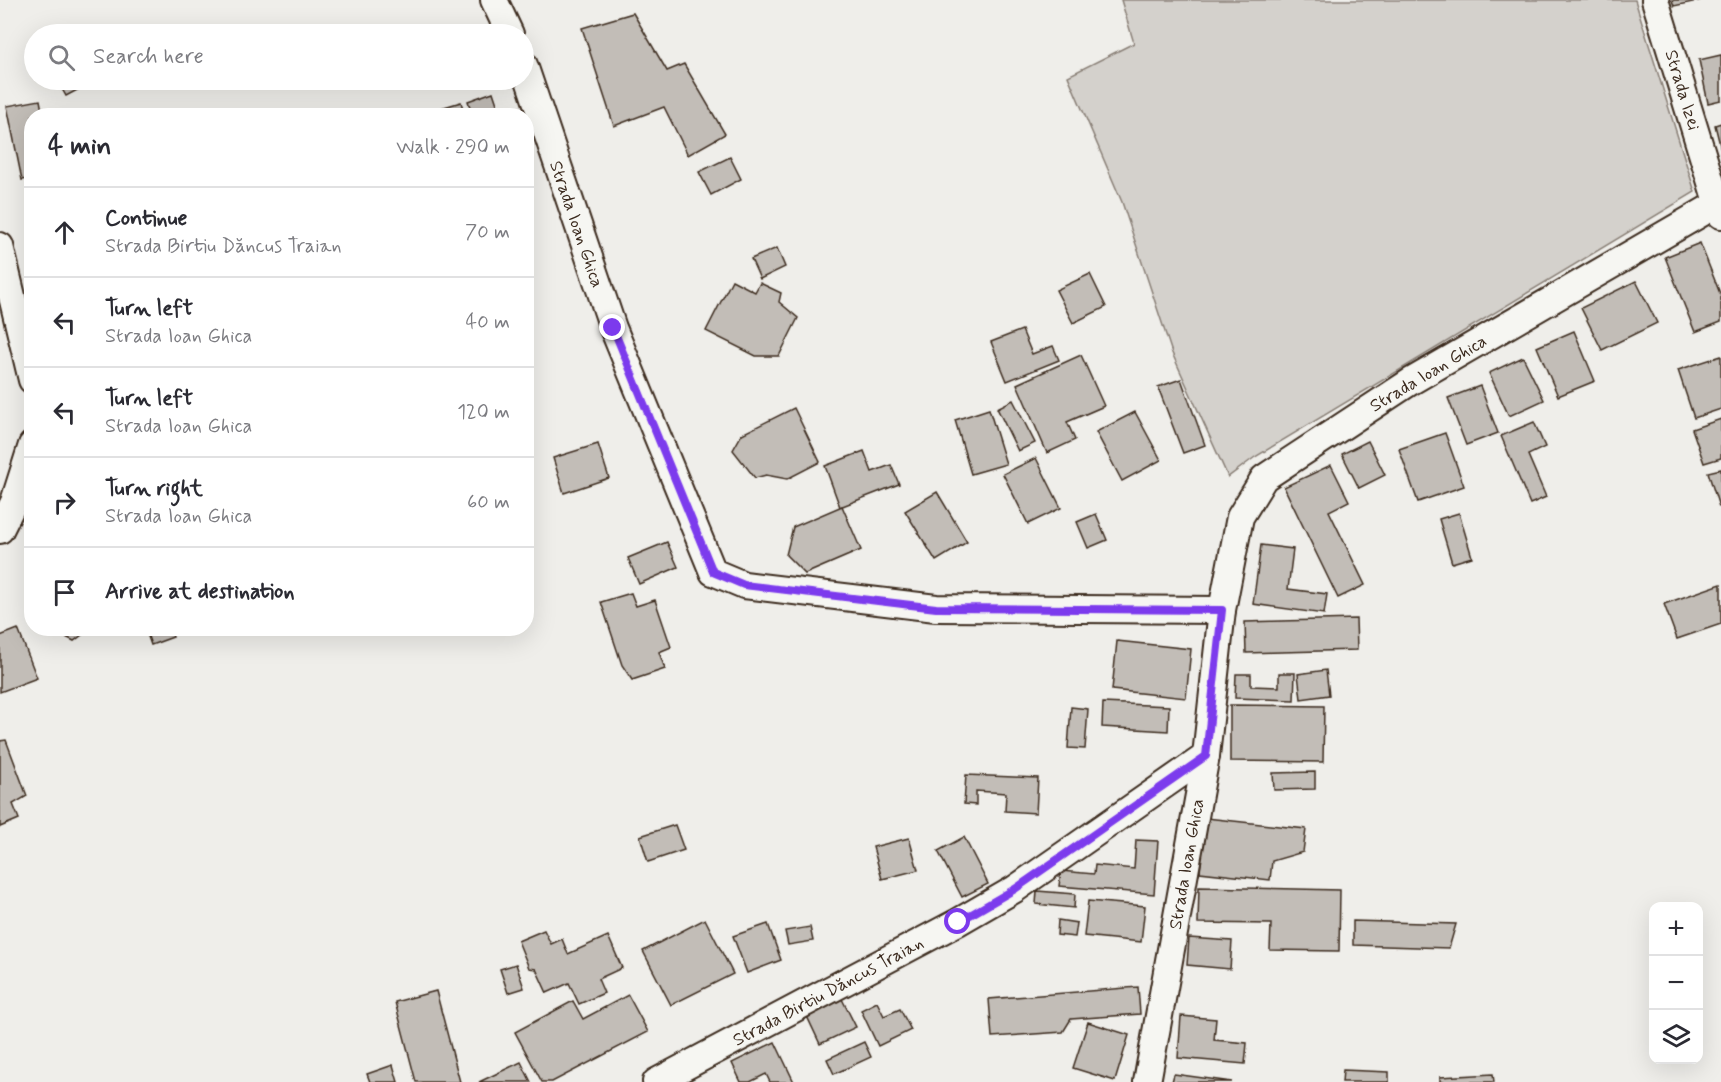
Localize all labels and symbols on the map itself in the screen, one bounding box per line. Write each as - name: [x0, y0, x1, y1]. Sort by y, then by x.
- street label: Strada Izei: [1658, 47, 1706, 133]
- street label: Strada Ioan Ghica: [543, 158, 609, 291]
- route end: [599, 314, 625, 340]
- street label: Strada Ioan Ghica: [1366, 329, 1491, 418]
- street label: Strada Ioan Ghica: [1164, 797, 1210, 931]
- route start: [944, 908, 970, 934]
- street label: Strada Birtiu Dăncus Traian: [729, 931, 928, 1052]

